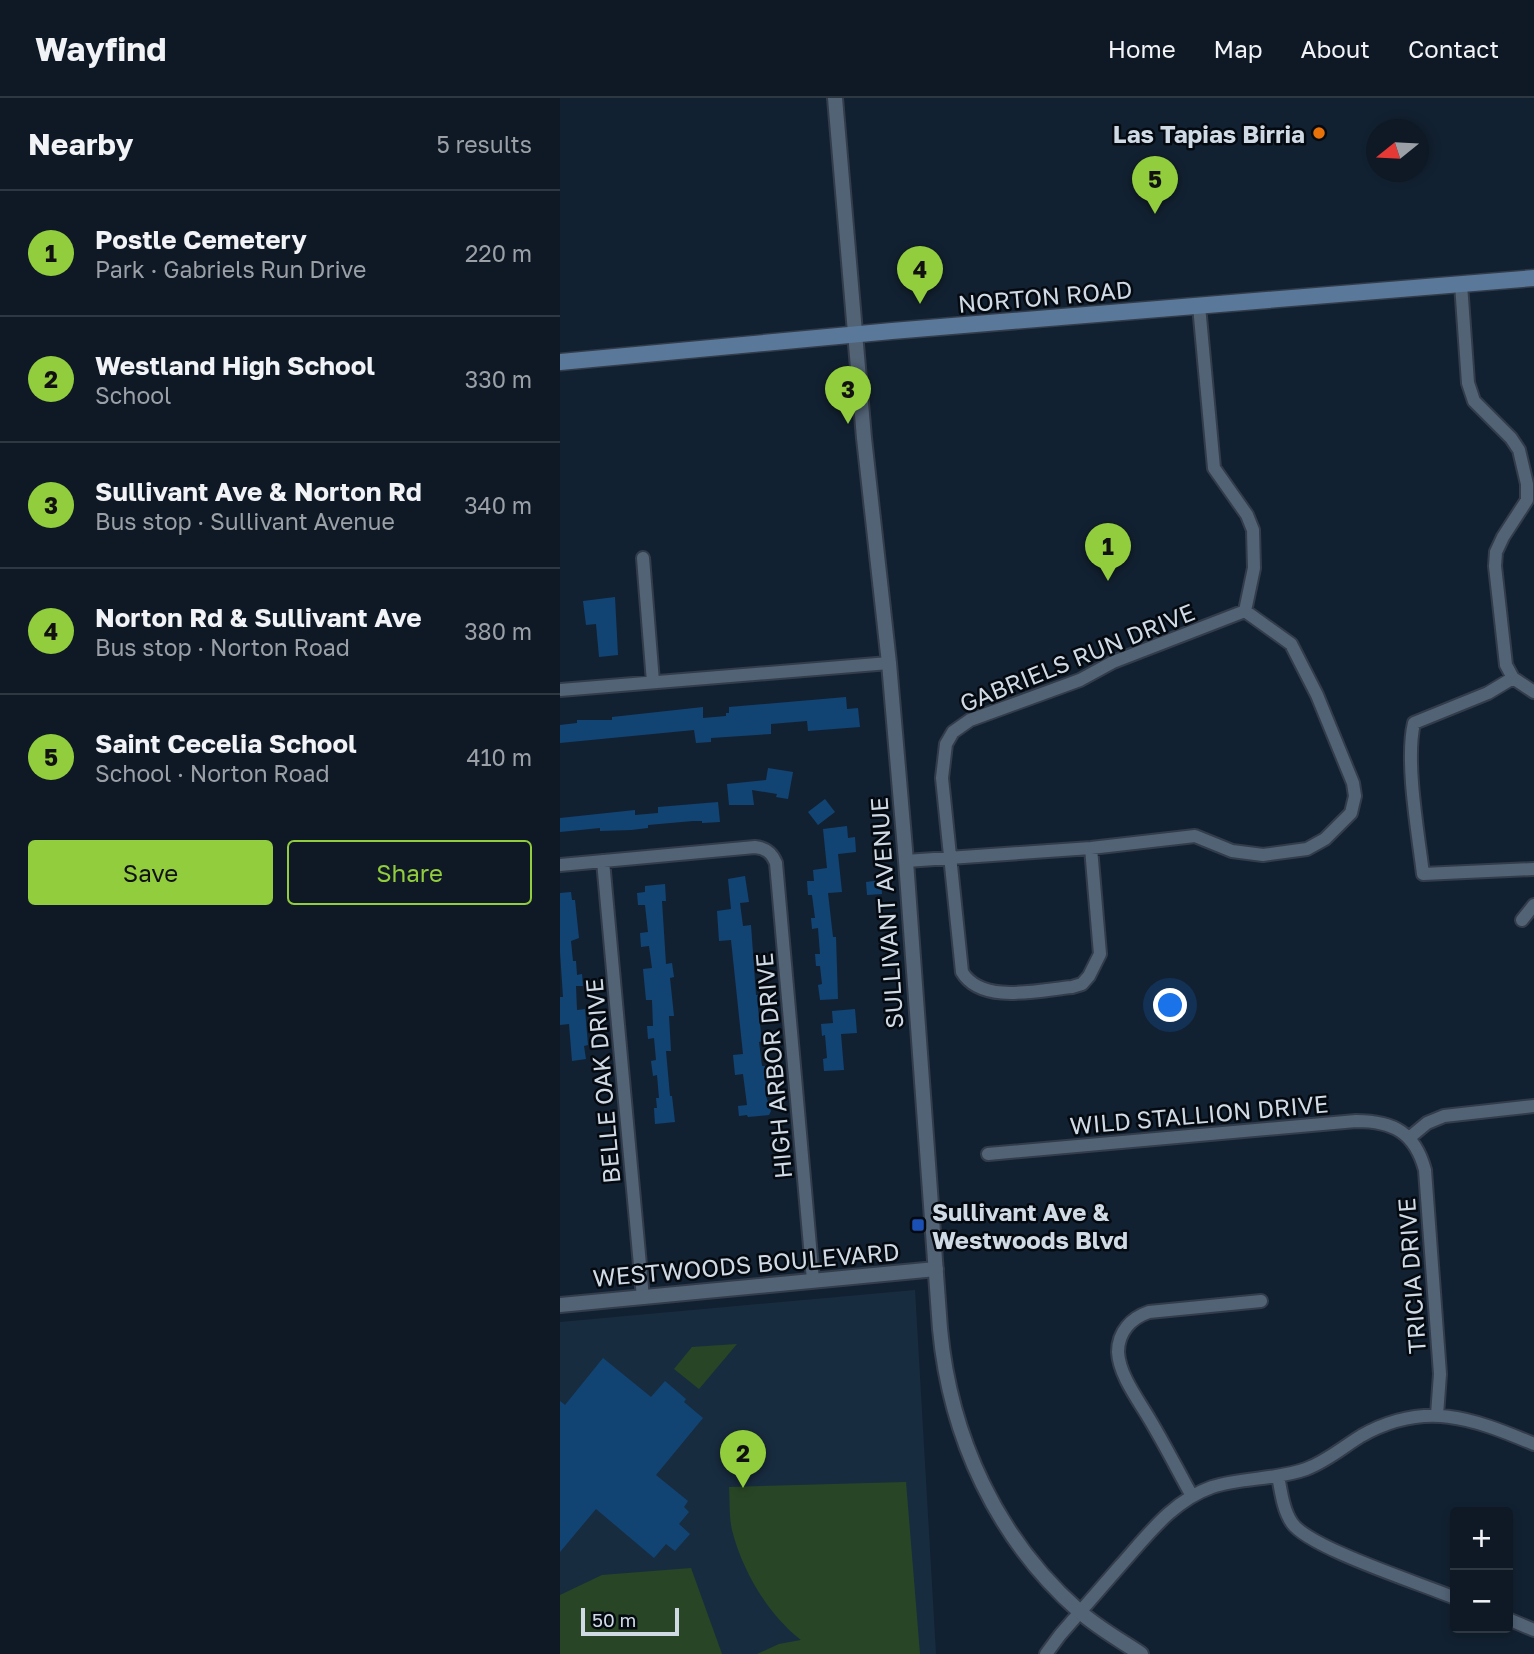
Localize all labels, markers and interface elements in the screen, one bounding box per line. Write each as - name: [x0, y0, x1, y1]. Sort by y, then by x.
- text: Wayfind: [35, 29, 166, 68]
- text: Home: [1108, 34, 1176, 63]
- text: Map: [1214, 34, 1263, 63]
- text: About: [1301, 34, 1370, 63]
- text: Contact: [1408, 34, 1499, 63]
- place label: Las Tapias Birria: [1113, 119, 1305, 148]
- north arrow: [1366, 119, 1429, 182]
- marker: Las Tapias Birria: [1311, 125, 1327, 141]
- text: Nearby: [28, 126, 133, 162]
- text: 5 results: [436, 130, 532, 158]
- pin: 5: [1132, 156, 1178, 214]
- text: Postle Cemetery: [95, 224, 307, 255]
- text: 1: [45, 239, 57, 267]
- text: 220 m: [465, 239, 532, 267]
- pin: 4: [897, 246, 943, 304]
- text: Park · Gabriels Run Drive: [95, 255, 366, 283]
- street label: NORTON ROAD: [957, 274, 1133, 318]
- text: Westland High School: [95, 350, 375, 381]
- text: 2: [44, 365, 58, 393]
- text: 330 m: [465, 365, 532, 393]
- pin: 3: [825, 366, 871, 424]
- text: School: [95, 381, 171, 409]
- text: Sullivant Ave & Norton Rd: [95, 476, 422, 507]
- text: 3: [44, 491, 58, 519]
- text: 340 m: [464, 491, 532, 519]
- text: Bus stop · Sullivant Avenue: [95, 507, 395, 535]
- pin: 1: [1085, 523, 1131, 581]
- street label: GABRIELS RUN DRIVE: [955, 597, 1199, 717]
- text: Norton Rd & Sullivant Ave: [95, 602, 422, 633]
- text: 4: [44, 617, 58, 645]
- text: 380 m: [464, 617, 532, 645]
- text: Bus stop · Norton Road: [95, 633, 350, 661]
- text: Saint Cecelia School: [95, 728, 357, 759]
- text: 5: [44, 743, 58, 771]
- text: 410 m: [466, 743, 532, 771]
- text: School · Norton Road: [95, 759, 330, 787]
- street label: SULLIVANT AVENUE: [863, 796, 909, 1030]
- button: Save: [28, 840, 273, 905]
- button: Share: [287, 840, 532, 905]
- street label: HIGH ARBOR DRIVE: [749, 952, 797, 1180]
- street label: BELLE OAK DRIVE: [579, 977, 625, 1185]
- your location: [1153, 988, 1187, 1022]
- street label: WILD STALLION DRIVE: [1068, 1088, 1330, 1140]
- place label: Sullivant Ave & Westwoods Blvd: [932, 1197, 1128, 1254]
- street label: TRICIA DRIVE: [1391, 1197, 1431, 1355]
- marker: Sullivant Ave & Westwoods Blvd: [910, 1217, 926, 1233]
- street label: WESTWOODS BOULEVARD: [591, 1236, 901, 1292]
- pin: 2: [720, 1430, 766, 1488]
- map controls: [1450, 1507, 1513, 1633]
- button: +: [1450, 1507, 1513, 1570]
- button: −: [1450, 1570, 1513, 1633]
- scale bar: [581, 1605, 679, 1637]
- text: 50 m: [592, 1608, 636, 1631]

